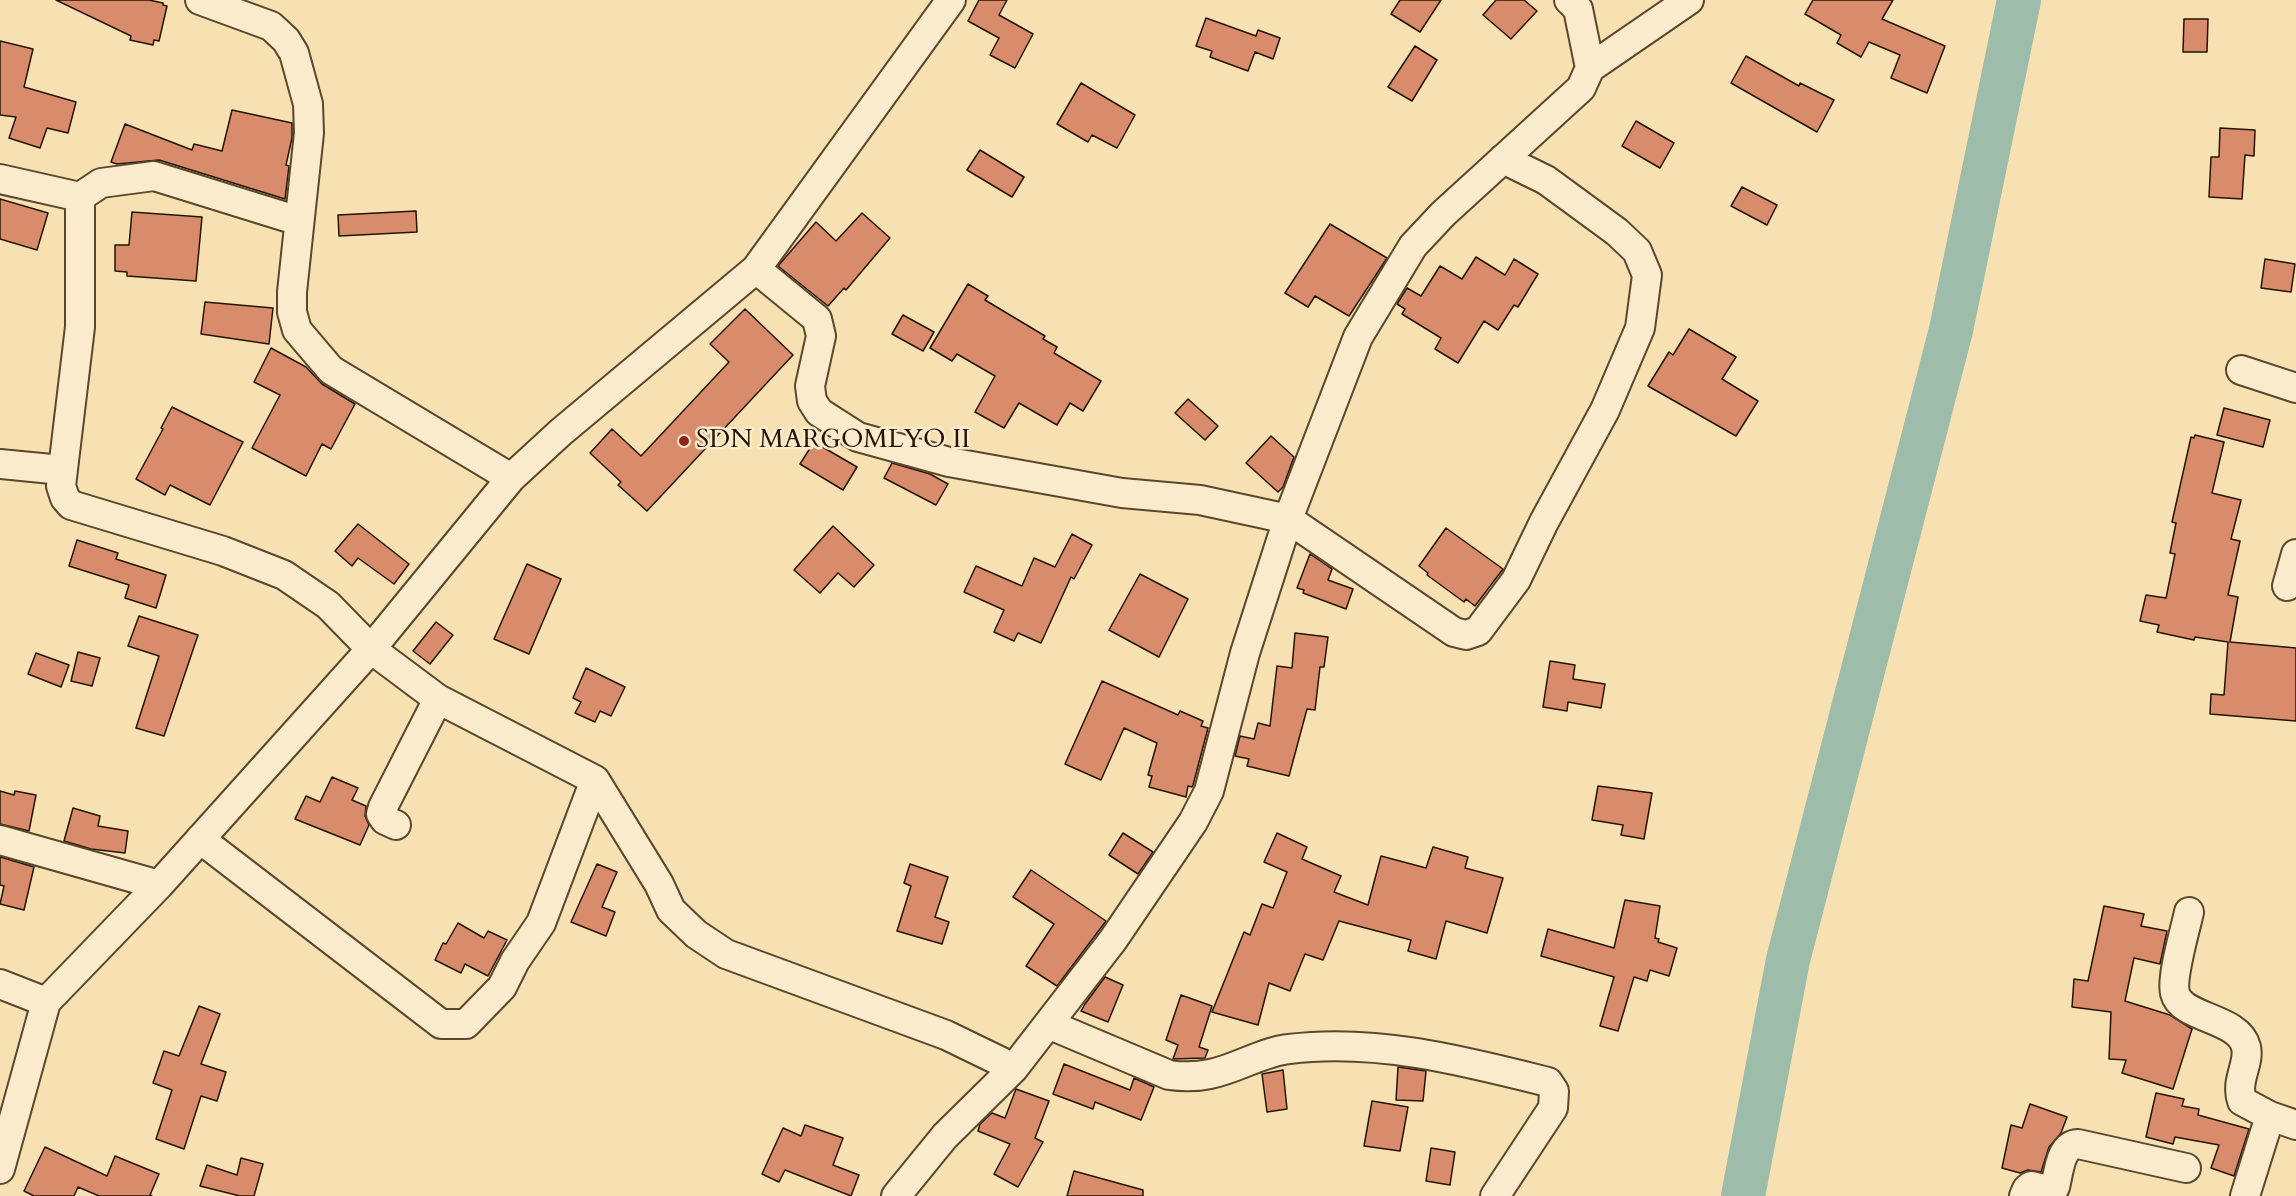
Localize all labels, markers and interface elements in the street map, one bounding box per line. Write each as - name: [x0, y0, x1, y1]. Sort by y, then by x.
- place label: SDN MARGOMLYO II: [696, 425, 970, 457]
- marker: SDN MARGOMLYO II: [677, 434, 691, 448]

